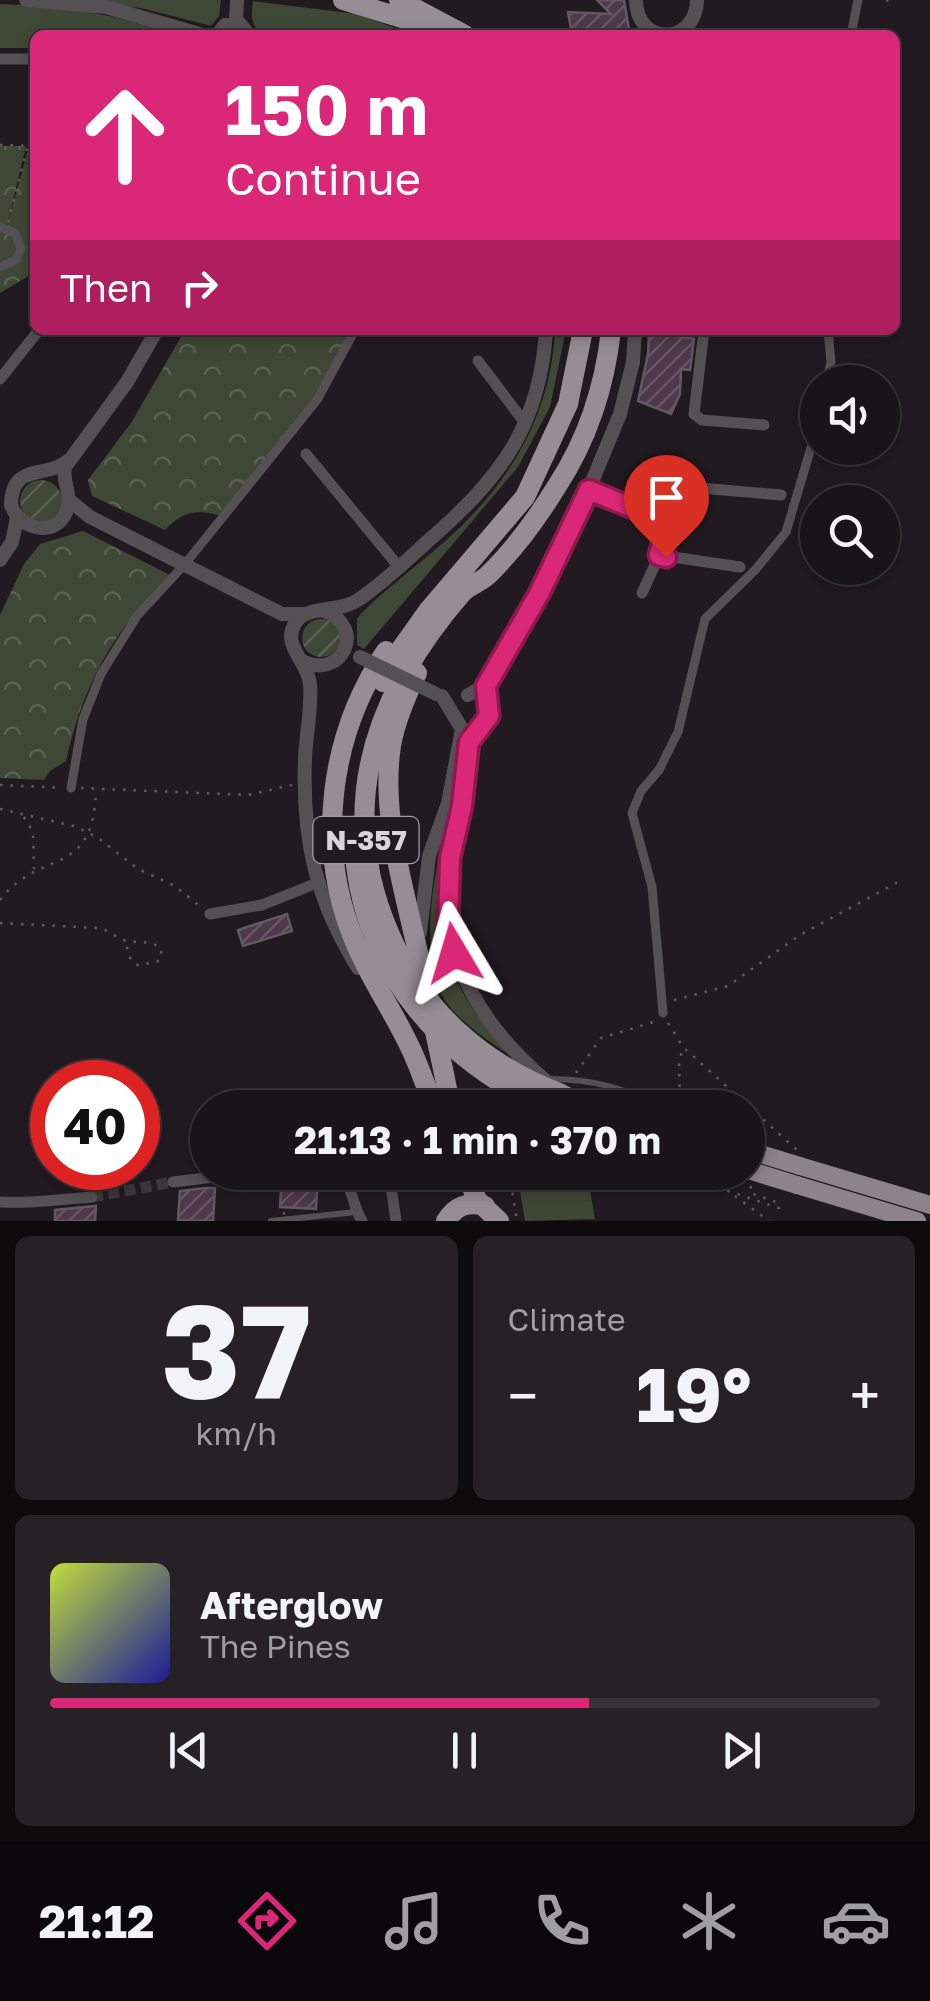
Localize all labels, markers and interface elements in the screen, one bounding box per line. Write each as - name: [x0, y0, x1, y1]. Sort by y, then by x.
- text: 150 m: [225, 66, 428, 150]
- icon: ahead: [60, 70, 190, 200]
- text: Continue: [225, 151, 421, 205]
- icon: right: [172, 260, 227, 315]
- text: Then: [60, 265, 152, 310]
- map controls: [800, 365, 900, 585]
- button: sound: [800, 365, 900, 465]
- pin: [624, 455, 709, 558]
- icon: arrive: [639, 470, 694, 525]
- button: search: [800, 485, 900, 585]
- road number: N-357: [314, 817, 418, 863]
- position arrow: [402, 901, 506, 1005]
- speed limit sign: 40: [30, 1060, 160, 1190]
- text: 21:13 · 1 min · 370 m: [294, 1117, 661, 1162]
- text: 37: [161, 1271, 311, 1427]
- text: Climate: [508, 1300, 626, 1338]
- text: 19°: [636, 1348, 752, 1439]
- text: −: [508, 1362, 538, 1428]
- text: +: [850, 1362, 880, 1428]
- text: km/h: [196, 1414, 277, 1452]
- text: Afterglow: [200, 1582, 383, 1627]
- text: The Pines: [200, 1627, 351, 1665]
- icon: previous: [161, 1723, 216, 1778]
- icon: pause: [437, 1723, 492, 1778]
- icon: next: [714, 1723, 769, 1778]
- icon: directions: [232, 1886, 302, 1956]
- icon: music: [379, 1886, 449, 1956]
- icon: phone: [527, 1886, 597, 1956]
- icon: climate: [674, 1886, 744, 1956]
- icon: car: [821, 1886, 891, 1956]
- text: 21:12: [39, 1894, 154, 1948]

